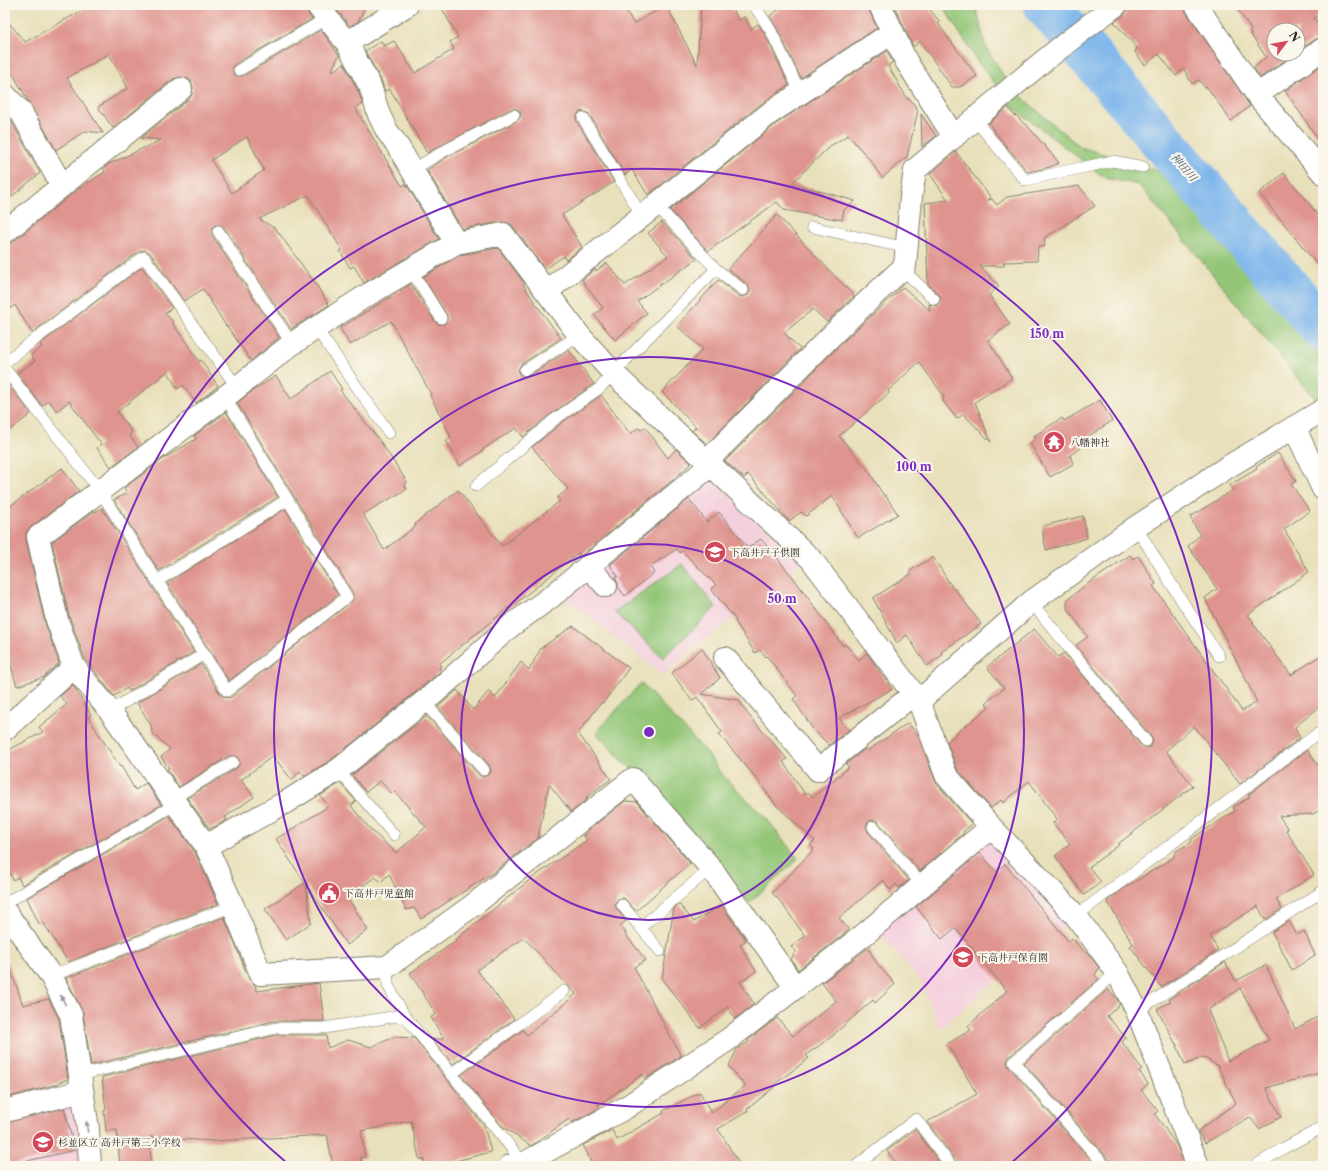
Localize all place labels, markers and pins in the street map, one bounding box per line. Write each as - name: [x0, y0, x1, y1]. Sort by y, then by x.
- temple icon: 八幡神社: [1041, 429, 1067, 455]
- place label: 八幡神社: [1070, 436, 1110, 449]
- school or university icon: 下高井戸子供園: [702, 539, 728, 565]
- place label: 下高井戸子供園: [730, 546, 800, 559]
- centre of rings: [642, 725, 656, 739]
- public building icon: 下高井戸児童館: [316, 880, 342, 906]
- place label: 下高井戸児童館: [344, 887, 414, 900]
- school or university icon: 下高井戸保育園: [950, 944, 976, 970]
- place label: 下高井戸保育園: [978, 951, 1048, 964]
- school or university icon: 杉並区立 高井戸第三小学校: [30, 1129, 56, 1155]
- place label: 杉並区立 高井戸第三小学校: [58, 1136, 181, 1149]

